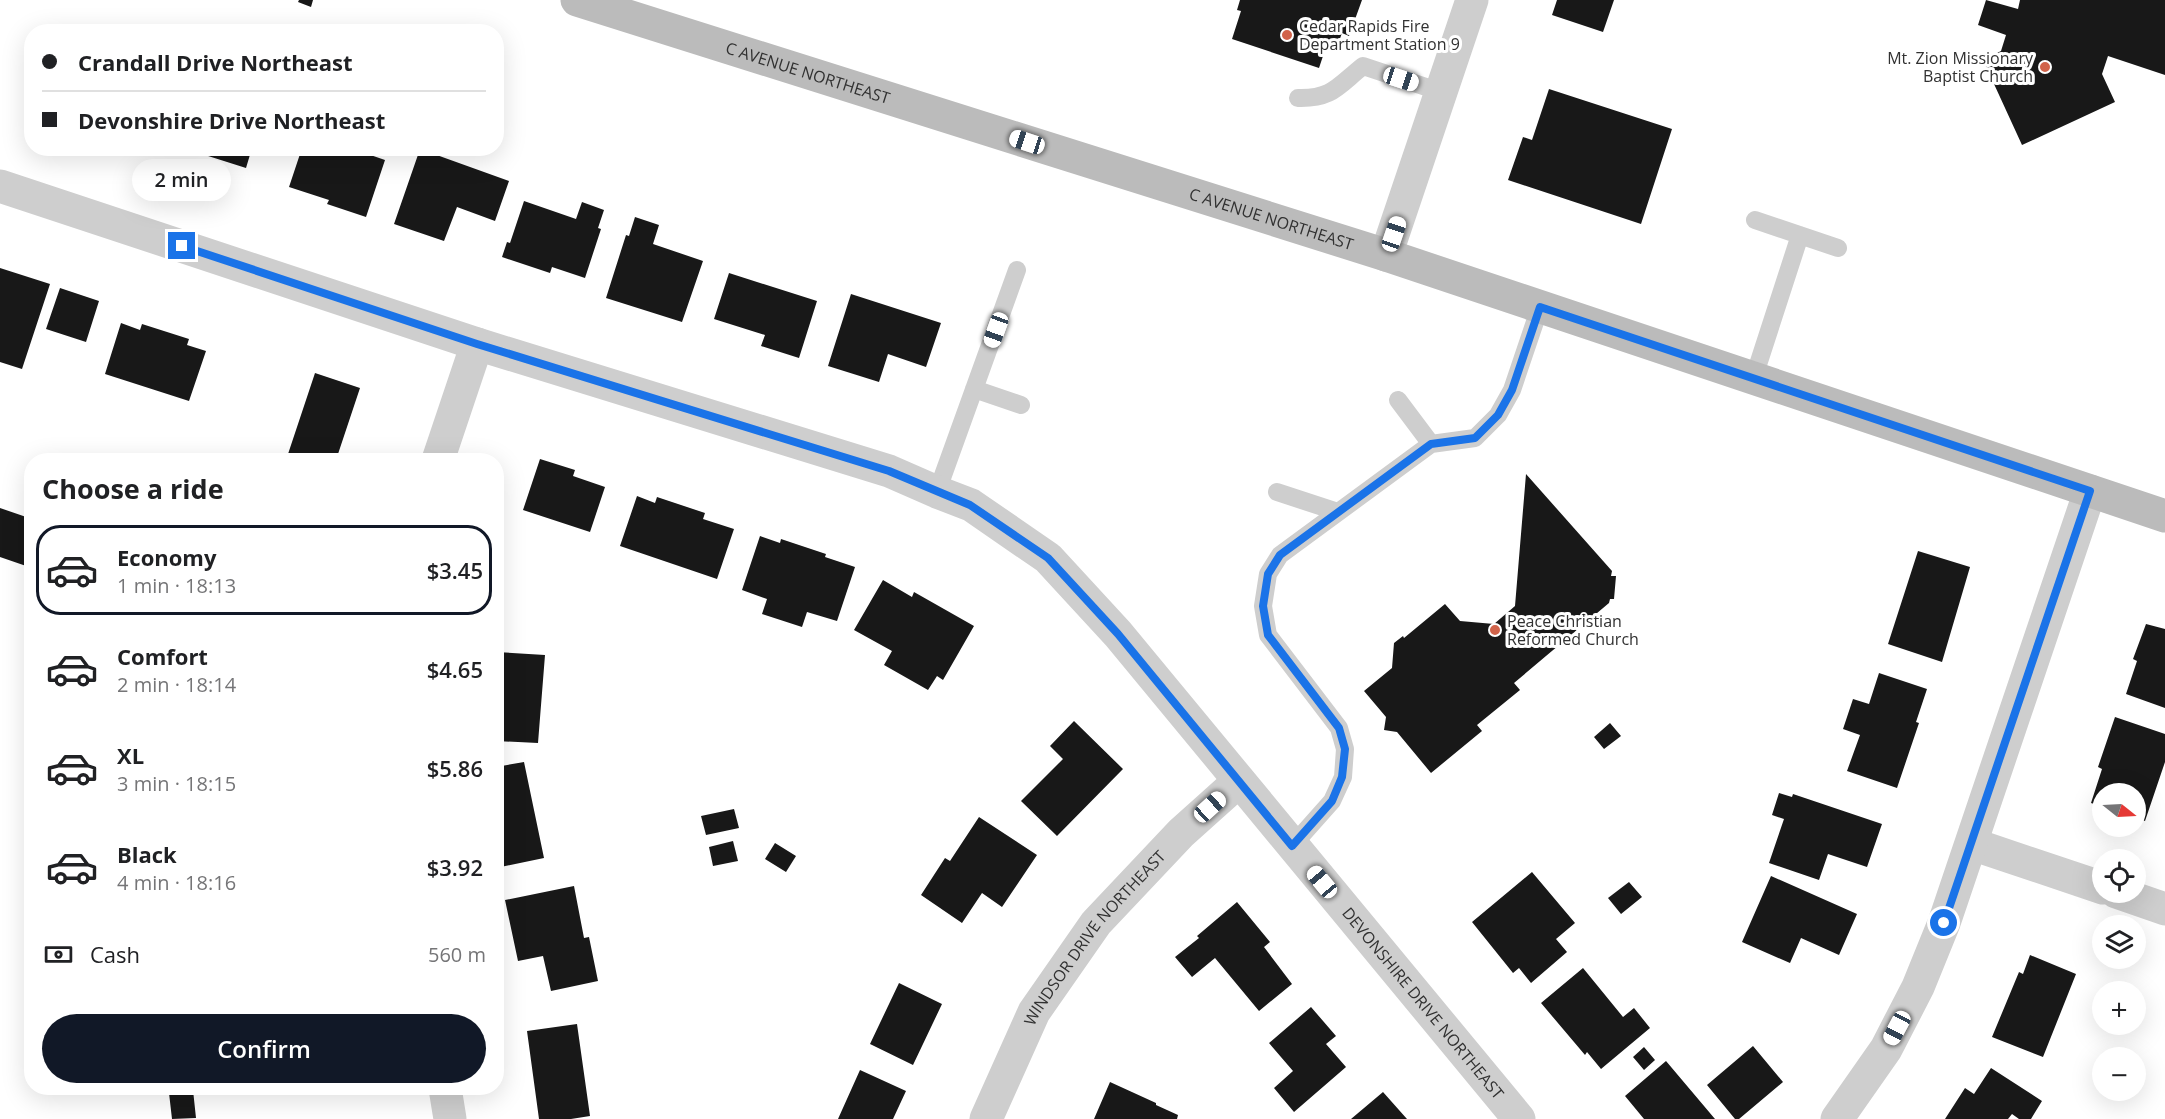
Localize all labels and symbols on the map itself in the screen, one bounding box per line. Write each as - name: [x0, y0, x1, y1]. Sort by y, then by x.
- place label: Cedar Rapids Fire Department Station 9: [1299, 15, 1460, 55]
- marker: Cedar Rapids Fire Department Station 9: [1280, 28, 1294, 42]
- street label: C AVENUE NORTHEAST: [723, 37, 893, 109]
- place label: Mt. Zion Missionary Baptist Church: [1887, 47, 2034, 87]
- marker: Mt. Zion Missionary Baptist Church: [2038, 60, 2052, 74]
- car: [1381, 65, 1421, 93]
- car: [1007, 128, 1047, 156]
- callout: 2 min: [132, 159, 231, 201]
- street label: C AVENUE NORTHEAST: [1186, 183, 1356, 255]
- car: [1380, 214, 1408, 254]
- route end: [168, 232, 195, 259]
- car: [981, 310, 1011, 350]
- place label: Peace Christian Reformed Church: [1507, 610, 1639, 650]
- marker: Peace Christian Reformed Church: [1488, 623, 1502, 637]
- north arrow: [2092, 783, 2146, 837]
- car: [1191, 788, 1229, 826]
- street label: WINDSOR DRIVE NORTHEAST: [1018, 845, 1170, 1029]
- car: [1304, 862, 1340, 902]
- street label: DEVONSHIRE DRIVE NORTHEAST: [1337, 902, 1509, 1104]
- route start: [1930, 909, 1957, 936]
- car: [1881, 1008, 1913, 1048]

